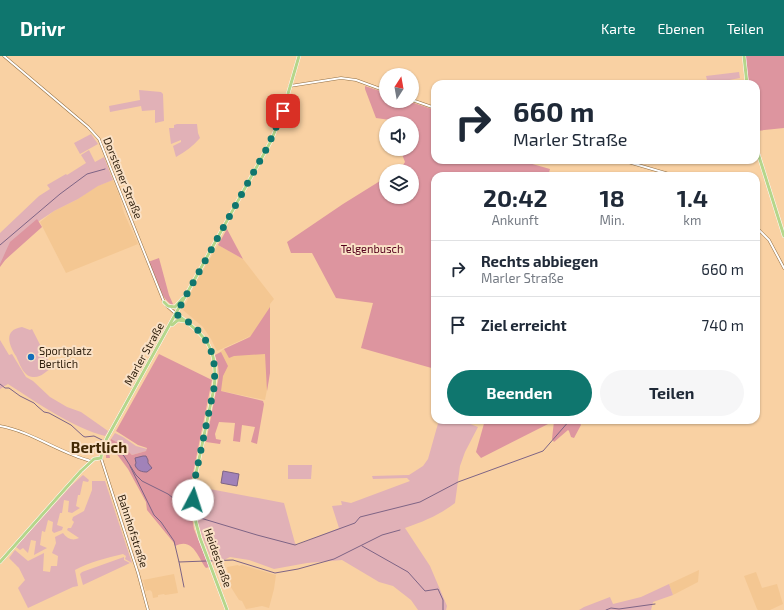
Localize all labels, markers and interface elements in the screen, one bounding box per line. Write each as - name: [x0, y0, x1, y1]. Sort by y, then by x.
- text: Drivr: [20, 17, 65, 40]
- text: Karte: [601, 20, 636, 37]
- text: Ebenen: [658, 20, 705, 37]
- text: Teilen: [727, 20, 764, 37]
- north arrow: [379, 68, 419, 108]
- map controls: [379, 68, 419, 204]
- pin: [266, 94, 300, 128]
- text: 660 m: [513, 94, 594, 128]
- icon: right: [447, 96, 499, 148]
- icon: arrive: [272, 100, 294, 122]
- button: sound: [379, 116, 419, 156]
- text: Marler Straße: [513, 128, 628, 150]
- street label: Dorstener Straße: [101, 135, 146, 221]
- button: layers: [379, 164, 419, 204]
- text: 20:42: [483, 183, 547, 212]
- text: 18: [599, 183, 625, 212]
- text: 1.4: [677, 183, 708, 212]
- text: Ankunft: [492, 212, 539, 228]
- text: Min.: [599, 212, 625, 228]
- text: km: [683, 212, 701, 228]
- park label: Telgenbusch: [341, 242, 403, 255]
- text: Rechts abbiegen: [481, 252, 598, 270]
- icon: right: [447, 258, 469, 280]
- text: 660 m: [701, 260, 744, 278]
- text: Marler Straße: [481, 270, 564, 286]
- icon: arrive: [447, 314, 469, 336]
- text: Ziel erreicht: [481, 316, 567, 334]
- text: 740 m: [702, 316, 744, 334]
- street label: Marler Straße: [121, 320, 166, 388]
- place label: Sportplatz Bertlich: [39, 344, 92, 370]
- marker: Sportplatz Bertlich: [26, 352, 36, 362]
- button: Beenden: [447, 370, 592, 416]
- button: Teilen: [600, 370, 744, 416]
- district label: Bertlich: [71, 438, 127, 456]
- position arrow: [172, 479, 214, 521]
- street label: Bahnhofstraße: [116, 493, 151, 569]
- street label: Heidestraße: [202, 527, 235, 589]

